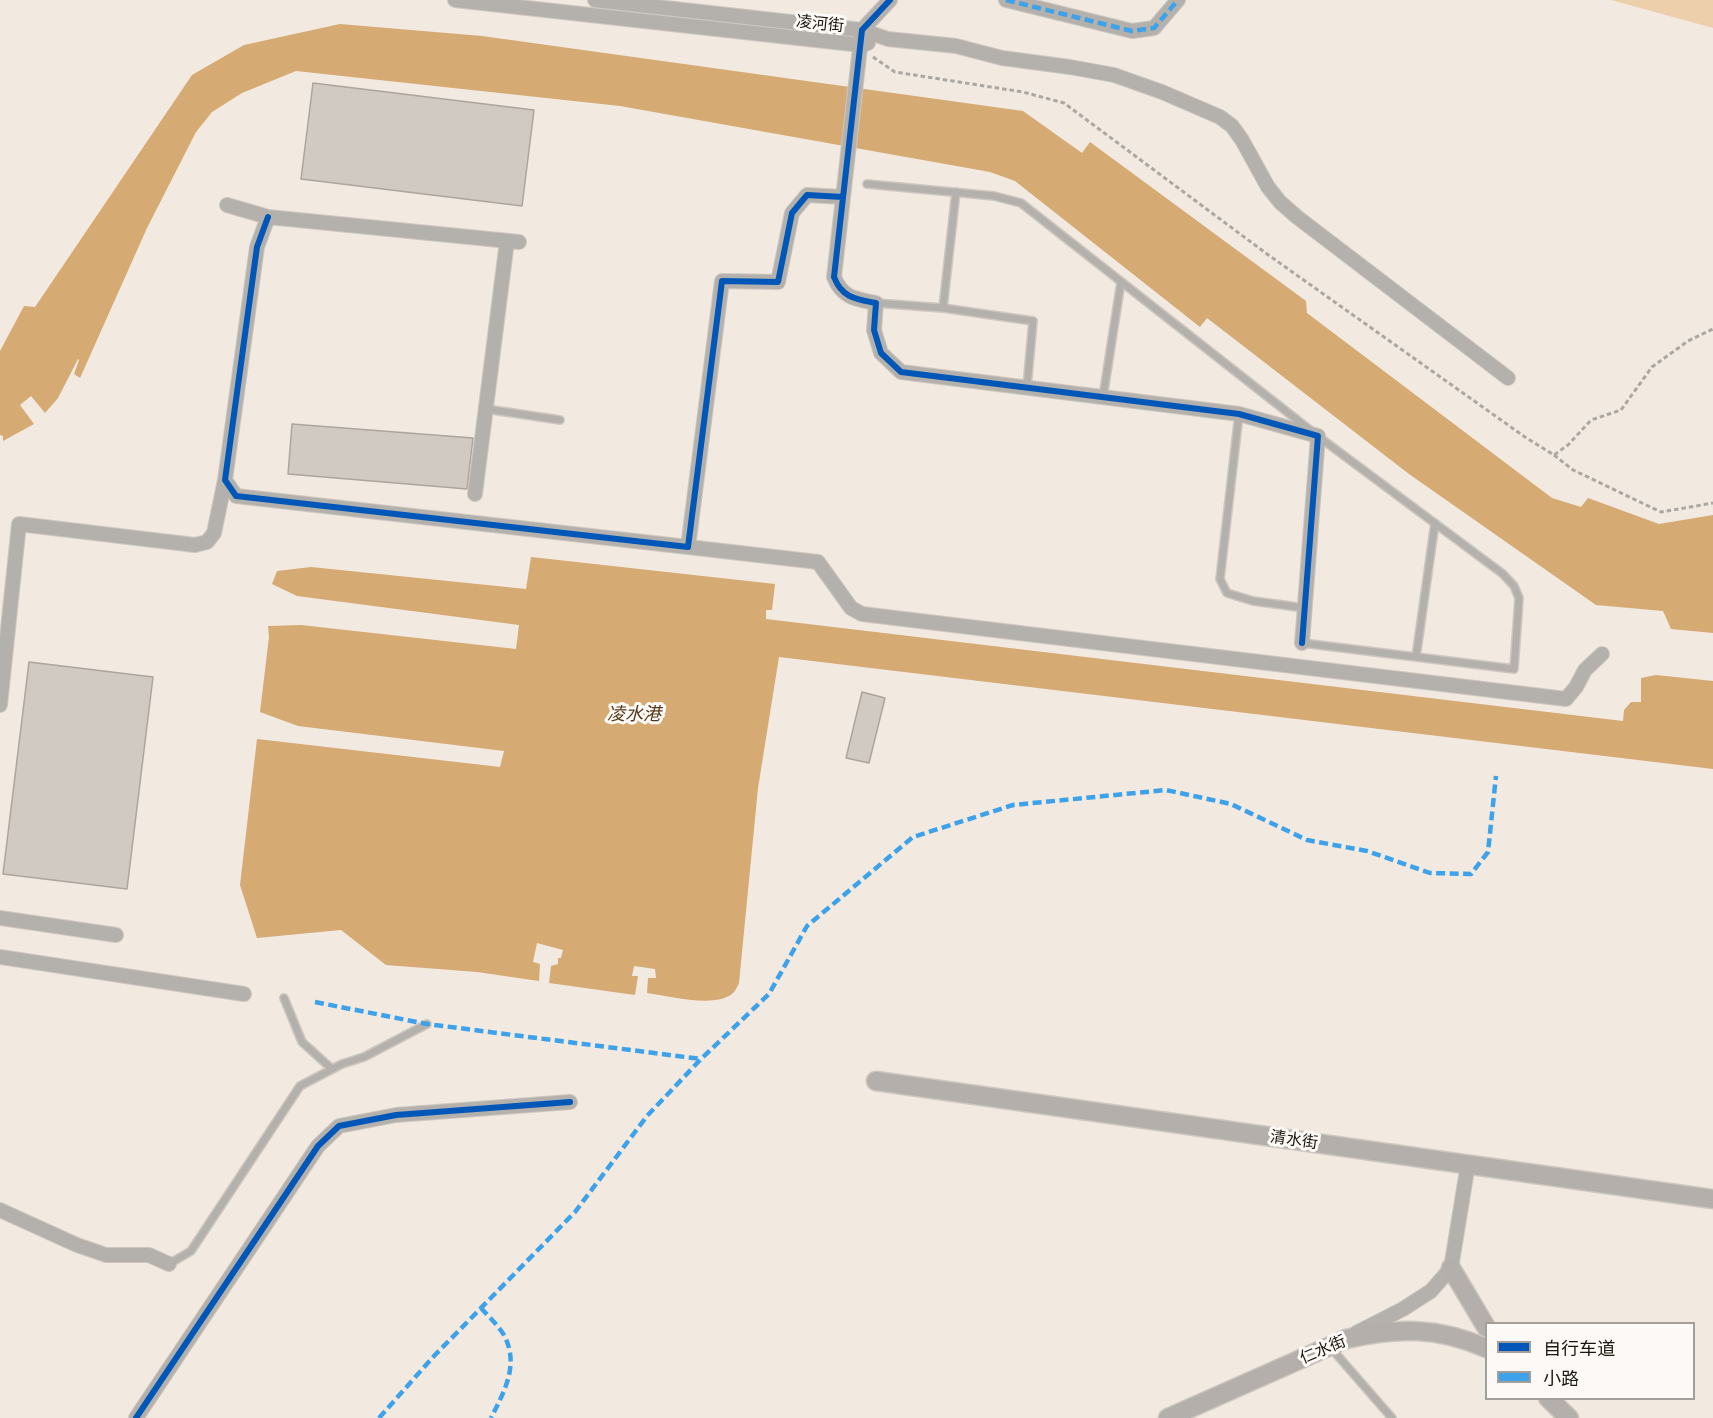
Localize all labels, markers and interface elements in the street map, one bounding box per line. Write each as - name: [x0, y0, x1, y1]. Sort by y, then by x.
- street label: 凌河街: [795, 12, 845, 36]
- water label: 凌水港: [607, 704, 661, 726]
- street label: 清水街: [1269, 1127, 1319, 1153]
- legend: [1485, 1322, 1695, 1400]
- street label: 仁水街: [1297, 1332, 1349, 1368]
- text: 自行车道: [1543, 1338, 1615, 1359]
- text: 小路: [1543, 1368, 1579, 1389]

